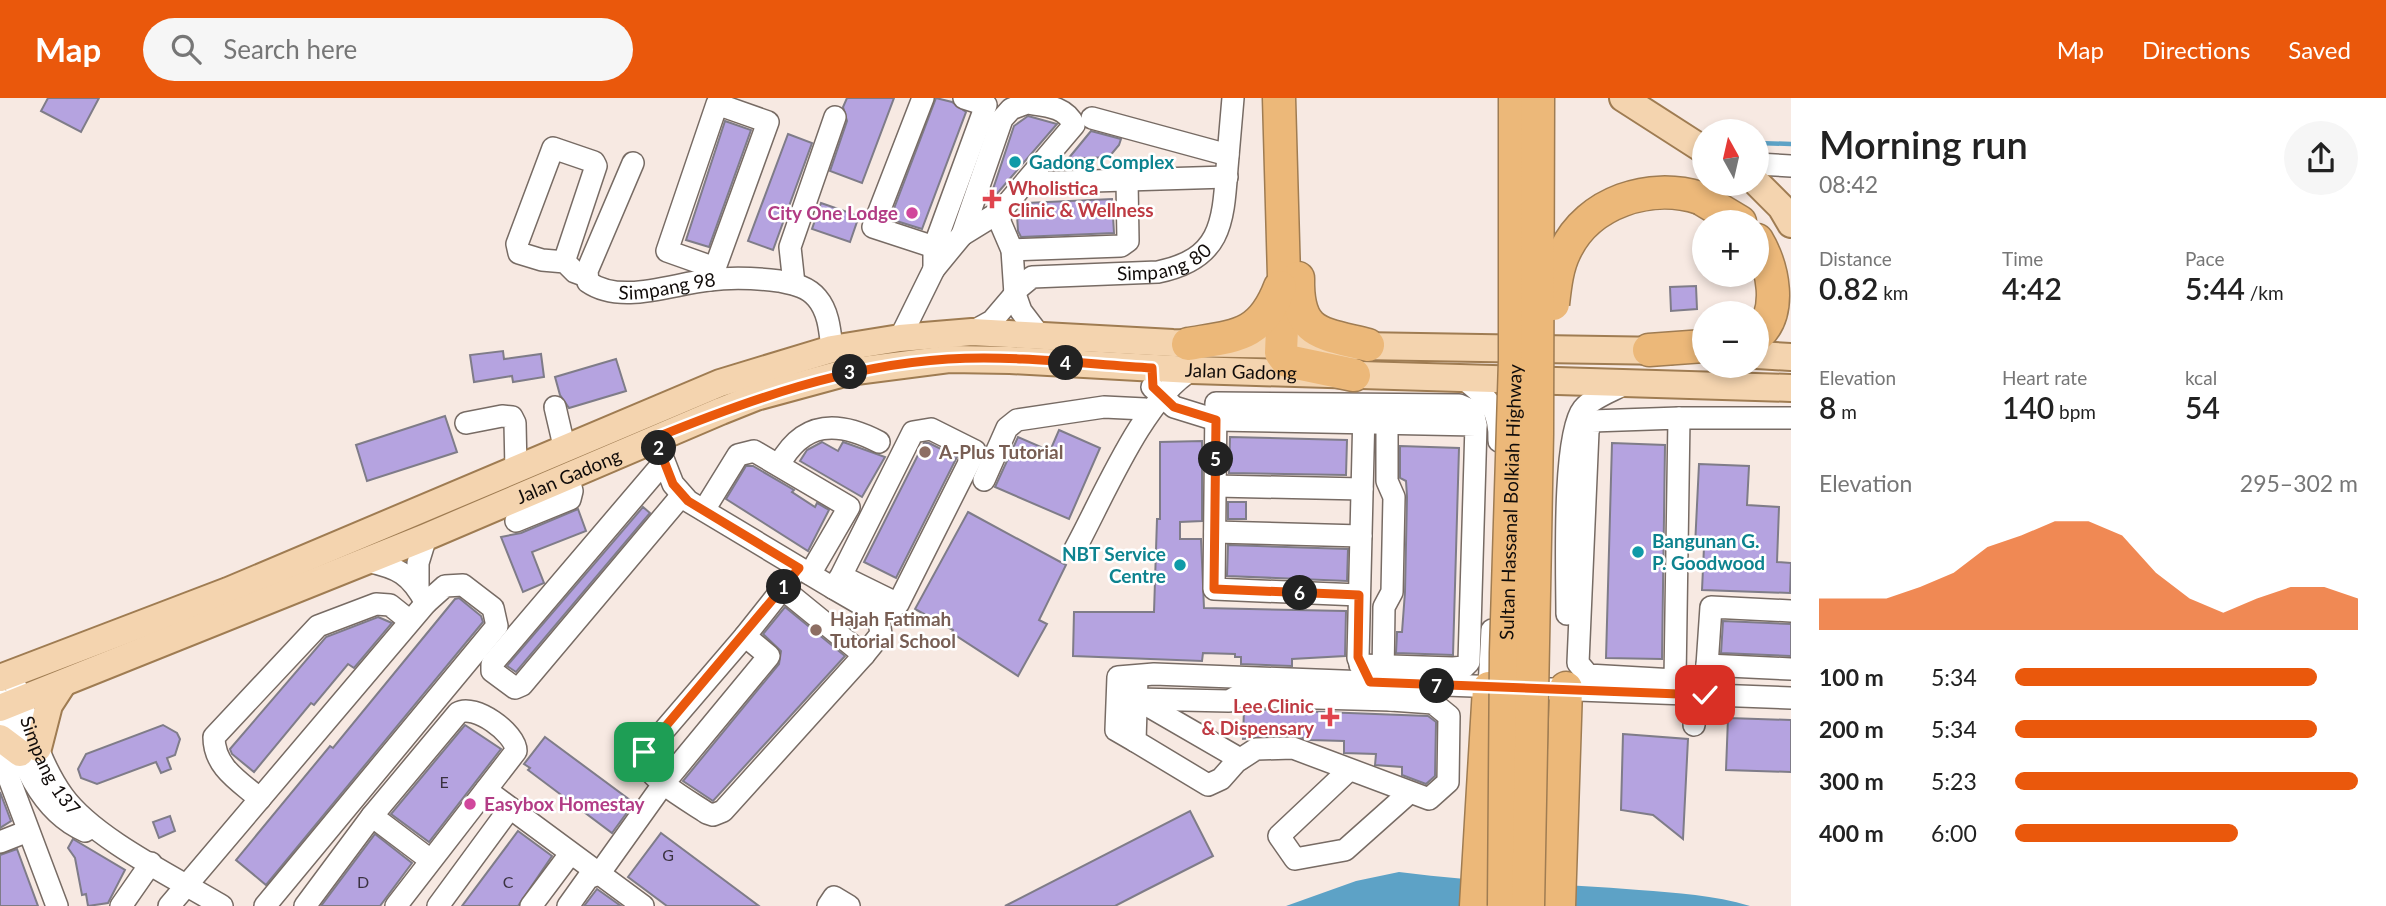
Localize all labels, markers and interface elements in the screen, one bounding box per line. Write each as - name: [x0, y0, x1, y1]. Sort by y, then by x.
- search box: [143, 18, 633, 81]
- text: Map: [35, 29, 101, 69]
- icon: search: [167, 30, 205, 68]
- text: Search here: [223, 33, 357, 65]
- text: Map: [2057, 35, 2104, 64]
- text: Directions: [2142, 35, 2250, 64]
- text: Saved: [2288, 35, 2351, 64]
- north arrow: [1692, 119, 1769, 196]
- map controls: [1692, 119, 1769, 378]
- text: Morning run: [1819, 121, 2028, 167]
- button: share: [2284, 121, 2358, 195]
- place label: Gadong Complex: [1029, 150, 1174, 173]
- marker: Gadong Complex: [1007, 154, 1023, 170]
- text: 08:42: [1819, 170, 1878, 198]
- place label: Wholistica Clinic & Wellness: [1008, 176, 1154, 221]
- marker: Wholistica Clinic & Wellness: [982, 189, 1002, 209]
- place label: City One Lodge: [768, 201, 898, 224]
- marker: City One Lodge: [904, 205, 920, 221]
- button: +: [1692, 210, 1769, 287]
- street label: Simpang 80: [1116, 238, 1216, 285]
- text: Distance: [1819, 247, 1892, 270]
- text: Time: [2002, 247, 2043, 270]
- text: Pace: [2185, 247, 2224, 270]
- street label: Simpang 98: [618, 267, 717, 304]
- text: 0.82: [1819, 270, 1878, 306]
- text: 4:42: [2002, 270, 2062, 306]
- text: 5:44: [2185, 270, 2245, 306]
- text: km: [1878, 281, 1908, 304]
- text: /km: [2245, 281, 2284, 304]
- button: −: [1692, 301, 1769, 378]
- pin: 4: [1048, 345, 1084, 380]
- text: 4: [1060, 351, 1071, 374]
- pin: 3: [832, 354, 868, 390]
- street label: Jalan Gadong: [1185, 358, 1297, 384]
- text: 3: [844, 360, 855, 383]
- street label: Sultan Hassanal Bolkiah Highway: [1494, 364, 1526, 640]
- text: Elevation: [1819, 366, 1896, 389]
- text: Heart rate: [2002, 366, 2087, 389]
- text: kcal: [2185, 366, 2217, 389]
- text: 8: [1819, 389, 1836, 425]
- text: 140: [2002, 389, 2054, 425]
- text: 54: [2185, 389, 2220, 425]
- text: m: [1836, 400, 1857, 423]
- text: bpm: [2054, 400, 2096, 423]
- pin: 2: [642, 430, 676, 466]
- text: 2: [653, 436, 664, 459]
- place label: A-Plus Tutorial: [938, 440, 1063, 463]
- pin: 5: [1198, 442, 1234, 476]
- street label: Jalan Gadong: [512, 443, 624, 508]
- marker: A-Plus Tutorial: [917, 444, 933, 460]
- text: 5: [1210, 447, 1221, 470]
- text: Elevation: [1819, 469, 1912, 497]
- text: 295–302 m: [2240, 469, 2358, 497]
- place label: Bangunan G. P. Goodwood: [1652, 529, 1765, 574]
- place label: NBT Service Centre: [1062, 542, 1166, 587]
- marker: Bangunan G. P. Goodwood: [1630, 544, 1646, 560]
- marker: NBT Service Centre: [1172, 557, 1188, 573]
- pin: 1: [766, 570, 802, 604]
- text: 1: [778, 575, 789, 598]
- pin: 6: [1282, 575, 1318, 610]
- text: 6: [1294, 581, 1305, 604]
- place label: Hajah Fatimah Tutorial School: [830, 607, 956, 652]
- marker: Hajah Fatimah Tutorial School: [808, 622, 824, 638]
- text: 100 m: [1819, 663, 1884, 691]
- text: 5:34: [1931, 663, 1977, 691]
- pin: [1675, 665, 1735, 725]
- pin: 7: [1420, 668, 1454, 704]
- text: 7: [1431, 674, 1442, 697]
- icon: check: [1686, 676, 1724, 714]
- place label: Lee Clinic & Dispensary: [1201, 694, 1315, 739]
- marker: Lee Clinic & Dispensary: [1320, 707, 1340, 727]
- street label: Simpang 137: [16, 713, 86, 820]
- text: 200 m: [1819, 715, 1884, 743]
- text: 5:34: [1931, 715, 1977, 743]
- pin: [614, 722, 674, 782]
- icon: arrive: [625, 733, 663, 771]
- text: 300 m: [1819, 767, 1884, 795]
- text: 5:23: [1931, 767, 1977, 795]
- house number: E: [439, 772, 449, 791]
- place label: Easybox Homestay: [484, 792, 646, 815]
- marker: Easybox Homestay: [462, 796, 478, 812]
- text: 400 m: [1819, 819, 1884, 847]
- text: 6:00: [1931, 819, 1977, 847]
- house number: G: [662, 845, 674, 864]
- house number: D: [357, 872, 369, 891]
- house number: C: [503, 872, 514, 891]

